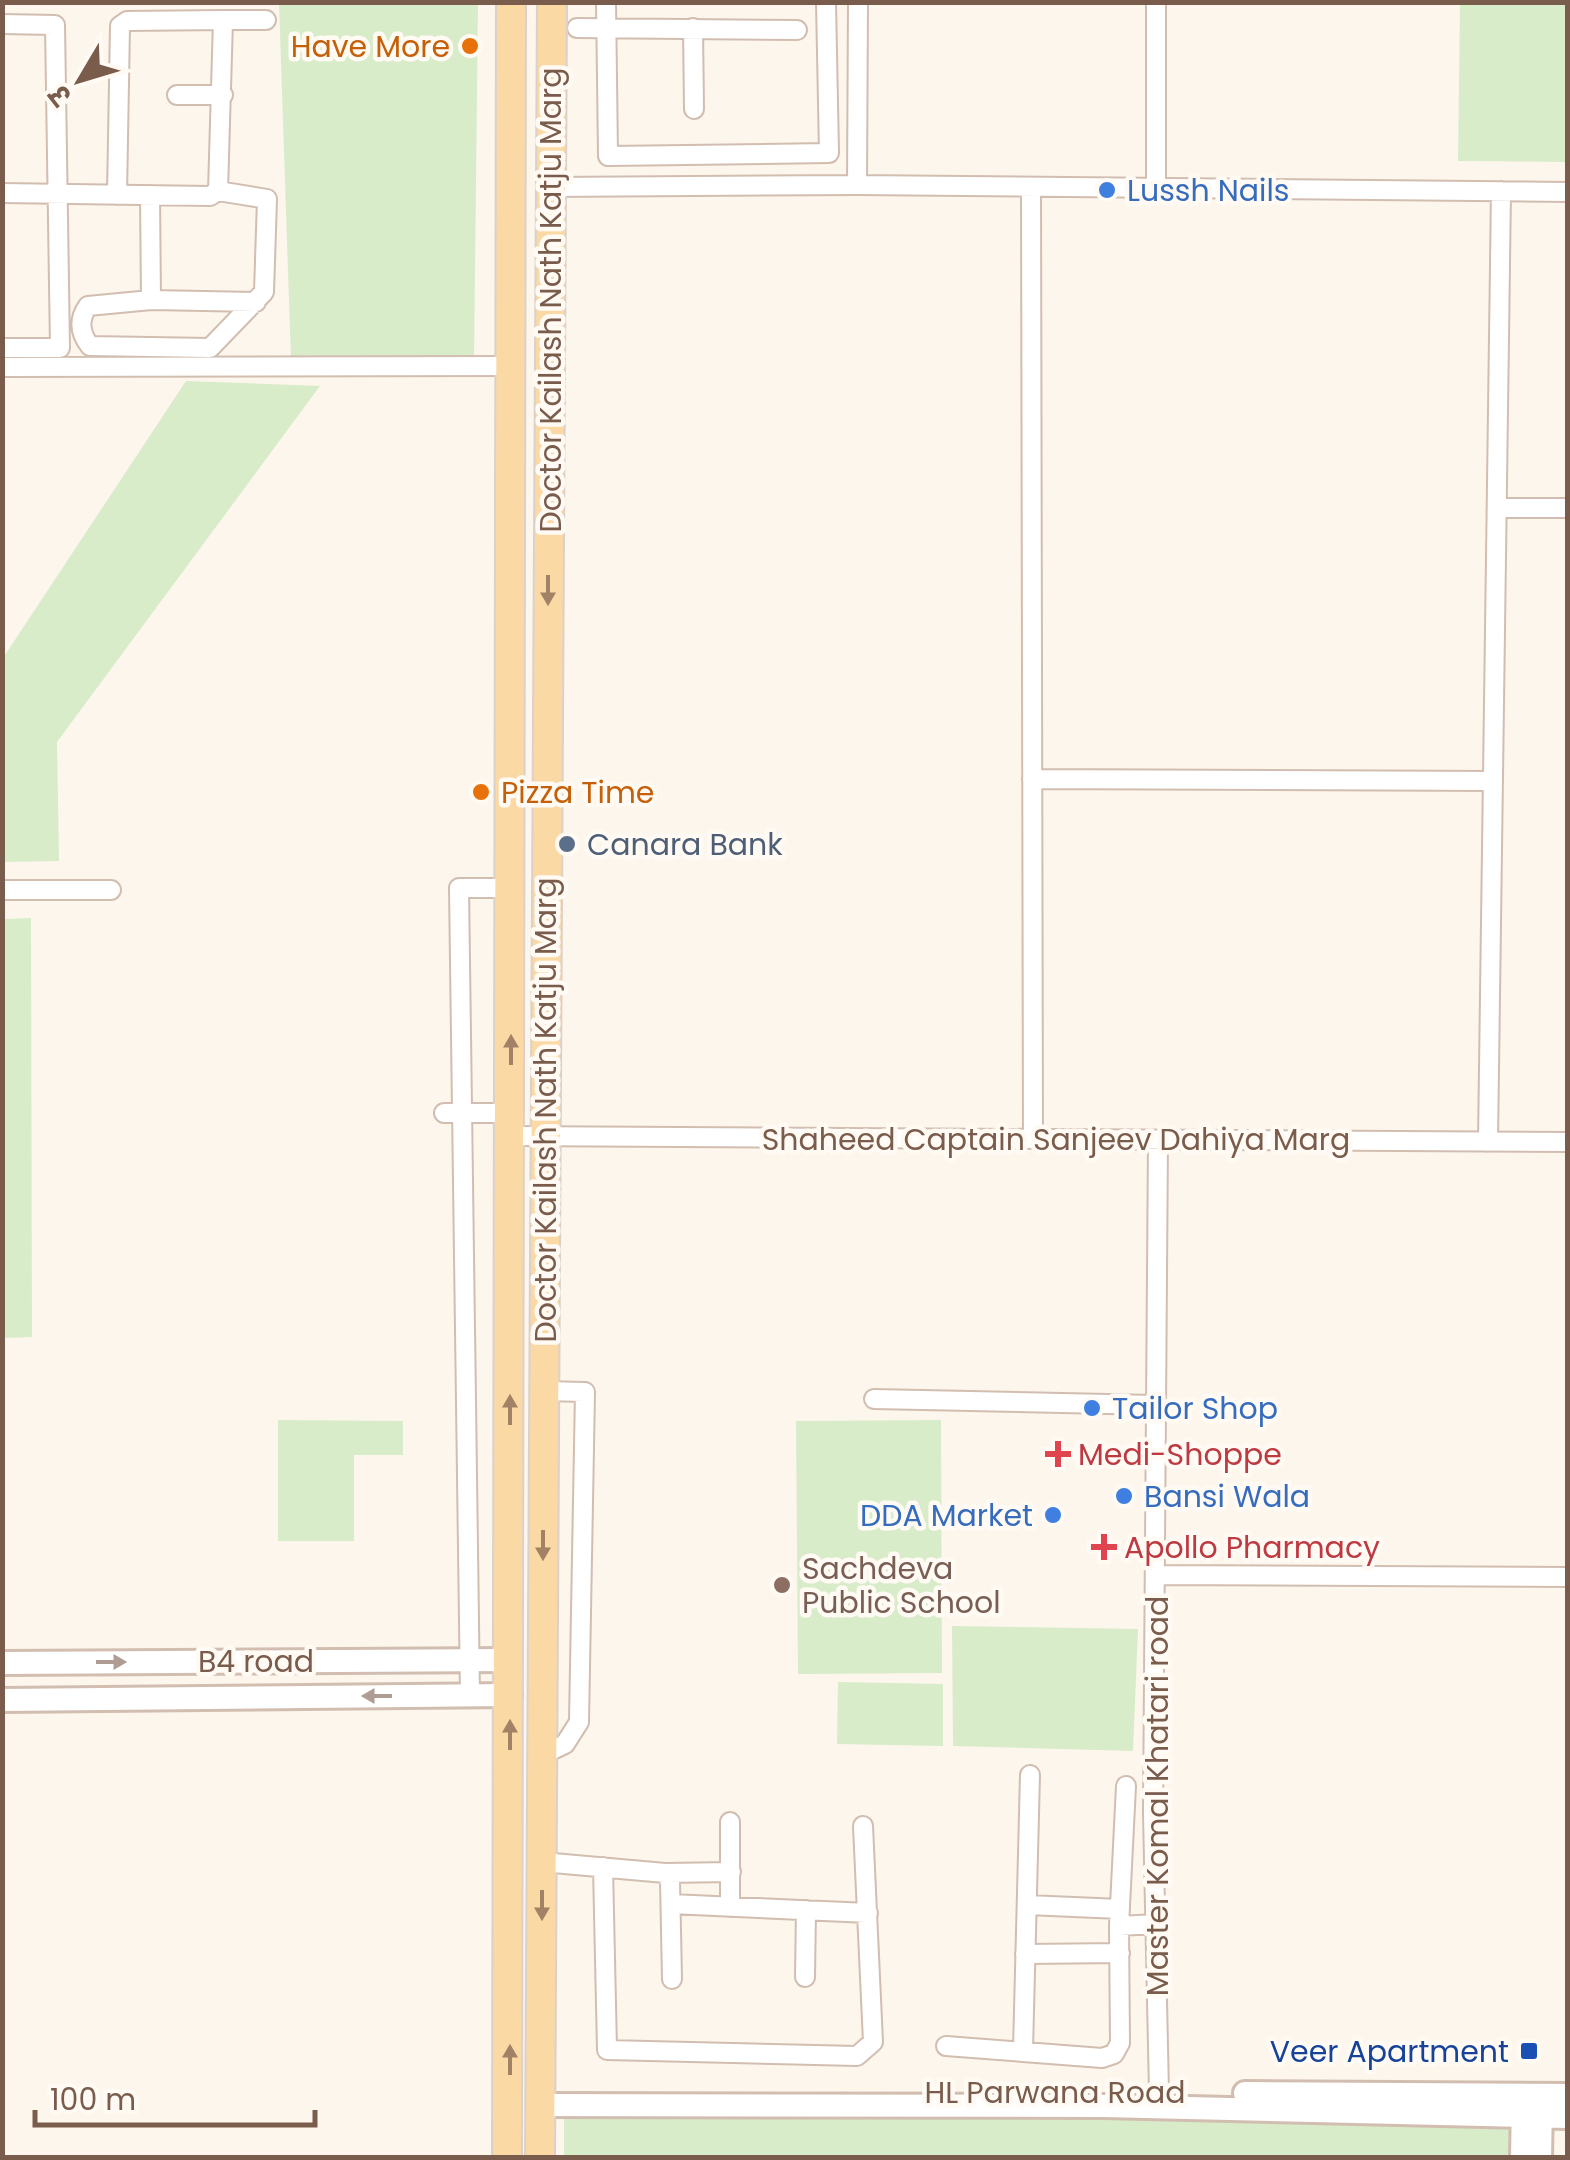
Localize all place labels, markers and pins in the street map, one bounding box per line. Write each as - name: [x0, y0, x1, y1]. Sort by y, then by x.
- place label: Have More: [291, 25, 450, 68]
- marker: Have More: [459, 35, 481, 57]
- place label: Lussh Nails: [1127, 169, 1289, 212]
- marker: Lussh Nails: [1096, 179, 1118, 201]
- place label: Pizza Time: [501, 771, 654, 814]
- marker: Pizza Time: [470, 781, 492, 803]
- place label: Canara Bank: [587, 823, 783, 866]
- marker: Canara Bank: [556, 833, 578, 855]
- place label: Tailor Shop: [1112, 1387, 1278, 1430]
- marker: Tailor Shop: [1081, 1397, 1103, 1419]
- place label: Medi-Shoppe: [1078, 1433, 1282, 1476]
- marker: Medi-Shoppe: [1047, 1443, 1069, 1465]
- place label: Bansi Wala: [1144, 1475, 1310, 1518]
- marker: Bansi Wala: [1113, 1485, 1135, 1507]
- place label: DDA Market: [860, 1494, 1033, 1537]
- marker: DDA Market: [1042, 1504, 1064, 1526]
- place label: Apollo Pharmacy: [1124, 1526, 1380, 1569]
- marker: Apollo Pharmacy: [1093, 1536, 1115, 1558]
- place label: Sachdeva Public School: [802, 1547, 1001, 1624]
- marker: Sachdeva Public School: [771, 1574, 793, 1596]
- place label: Veer Apartment: [1270, 2030, 1509, 2073]
- marker: Veer Apartment: [1518, 2040, 1540, 2062]

